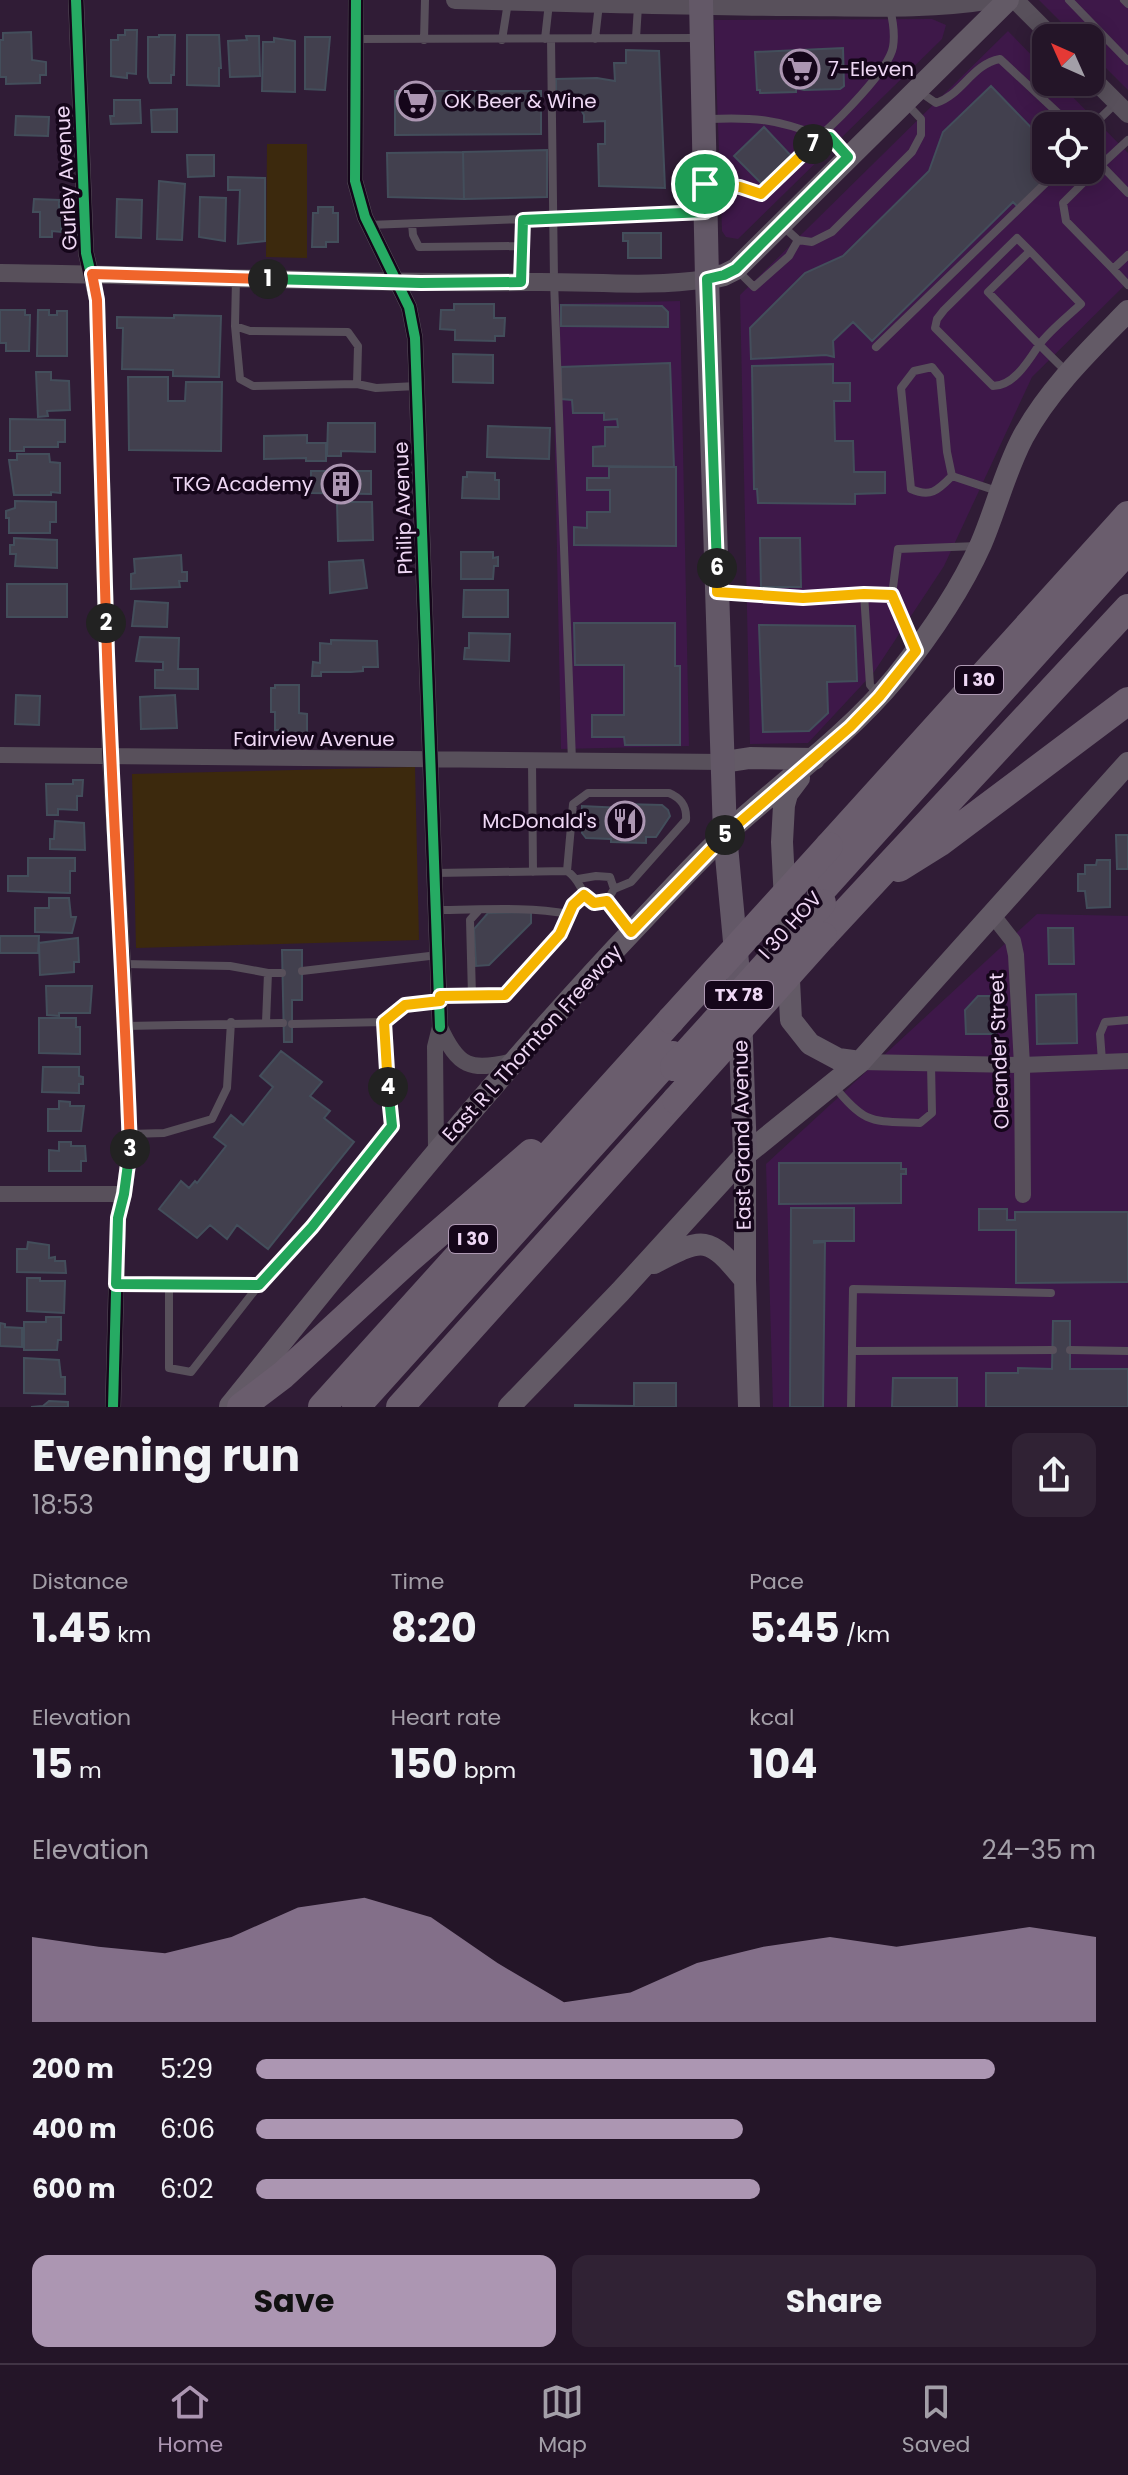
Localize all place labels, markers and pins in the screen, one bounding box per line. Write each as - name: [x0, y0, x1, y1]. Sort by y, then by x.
- supermarket icon: 7-Eleven: [779, 48, 821, 90]
- place label: 7-Eleven: [828, 55, 914, 83]
- supermarket icon: OK Beer & Wine: [395, 80, 437, 122]
- place label: OK Beer & Wine: [444, 87, 597, 115]
- pin: 7: [793, 124, 833, 164]
- pin: [671, 150, 739, 218]
- pin: 1: [248, 259, 288, 299]
- building icon: TKG Academy: [320, 463, 362, 505]
- place label: TKG Academy: [172, 470, 313, 498]
- pin: 6: [697, 548, 737, 588]
- pin: 2: [86, 603, 126, 643]
- restaurant icon: McDonald's: [604, 800, 646, 842]
- place label: McDonald's: [482, 807, 597, 835]
- pin: 5: [705, 815, 745, 855]
- pin: 4: [368, 1067, 408, 1107]
- pin: 3: [110, 1129, 150, 1169]

